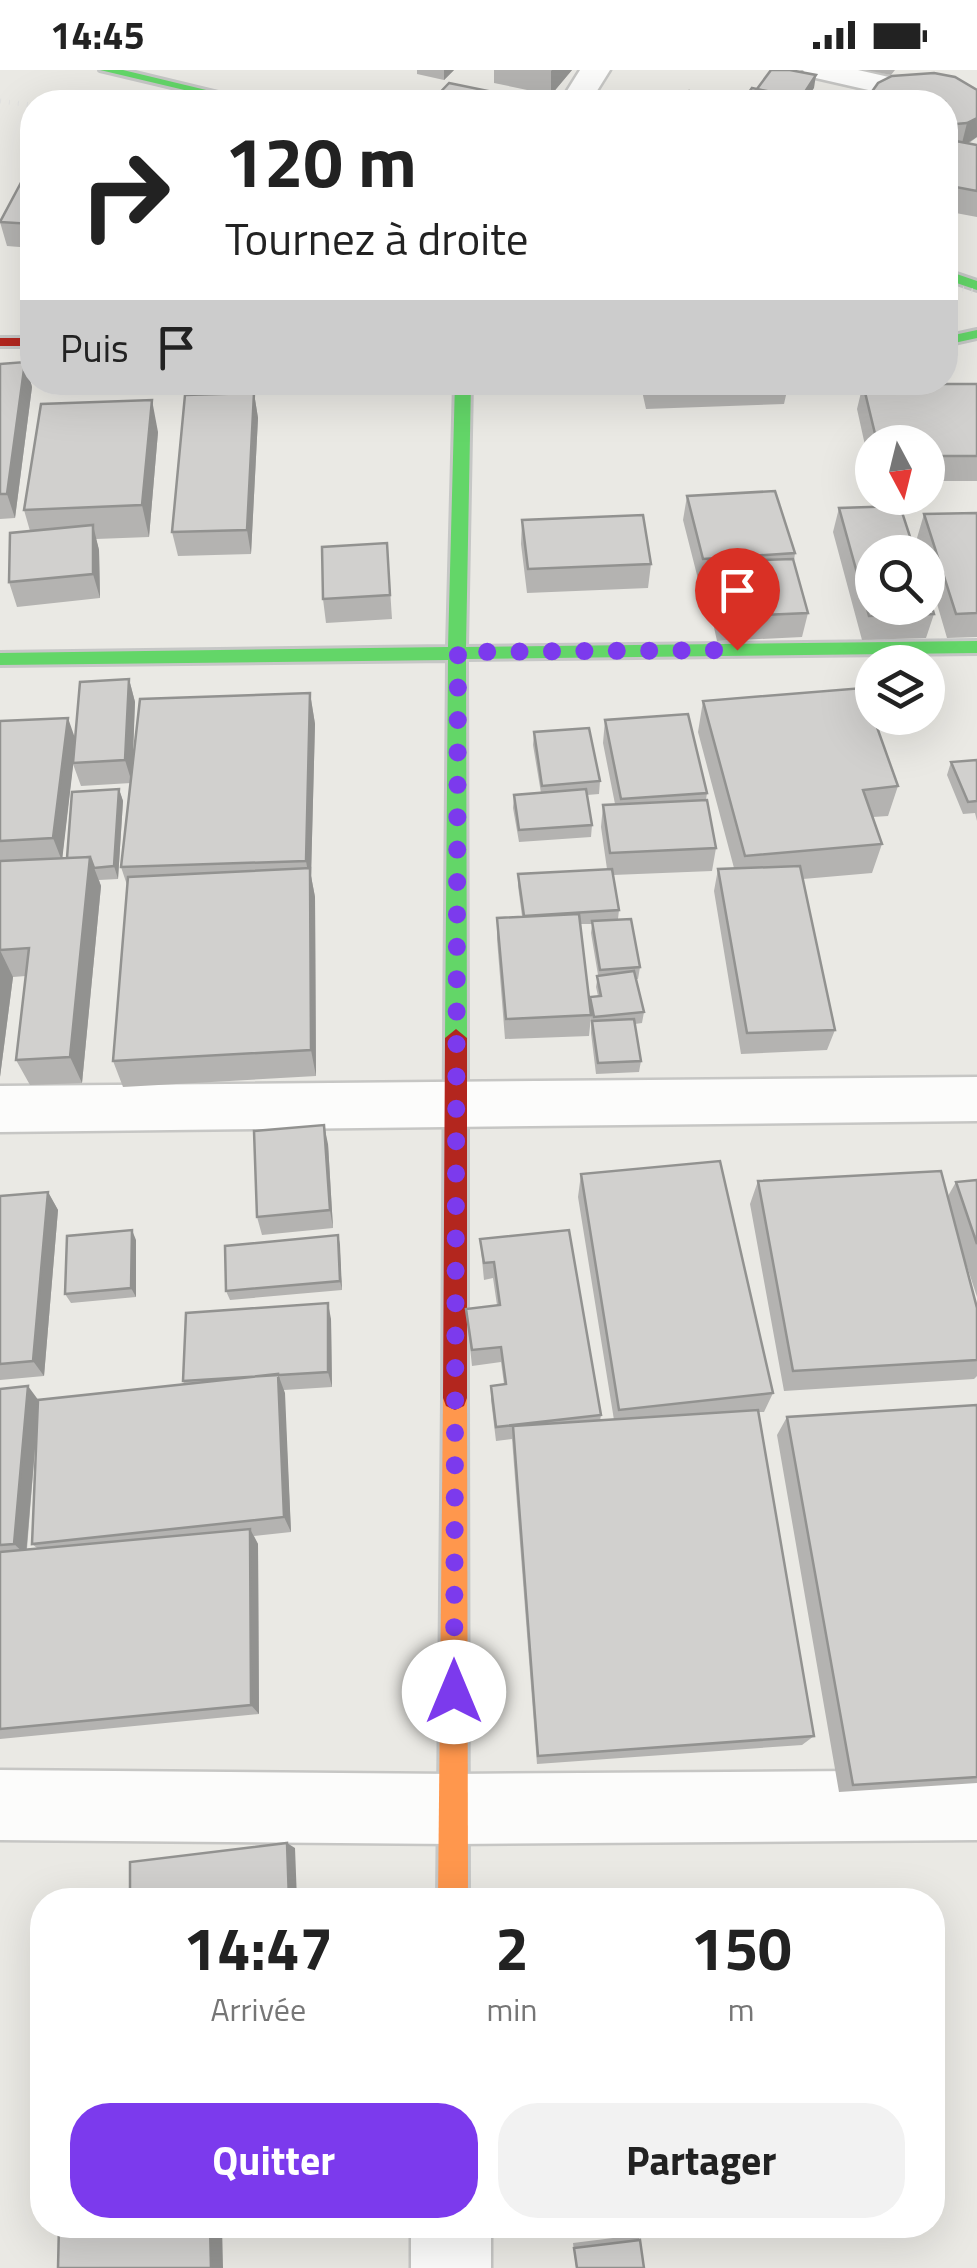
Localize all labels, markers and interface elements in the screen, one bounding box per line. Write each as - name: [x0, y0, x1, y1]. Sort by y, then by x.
- text: 14:45: [50, 6, 145, 64]
- text: 120 m: [225, 108, 417, 214]
- icon: right: [60, 130, 190, 260]
- text: Tournez à droite: [225, 204, 529, 272]
- text: Puis: [60, 319, 129, 377]
- icon: arrive: [149, 320, 204, 375]
- north arrow: [855, 425, 945, 515]
- map controls: [855, 425, 945, 735]
- button: search: [855, 535, 945, 625]
- pin: [695, 548, 780, 651]
- icon: arrive: [710, 563, 765, 618]
- button: layers: [855, 645, 945, 735]
- position arrow: [402, 1640, 506, 1744]
- text: 14:47: [183, 1902, 333, 1993]
- text: 2: [495, 1902, 529, 1993]
- text: 150: [691, 1902, 792, 1993]
- text: Arrivée: [210, 1985, 306, 2033]
- text: min: [486, 1985, 537, 2033]
- text: m: [728, 1985, 755, 2033]
- button: Quitter: [70, 2103, 478, 2218]
- button: Partager: [498, 2103, 905, 2218]

